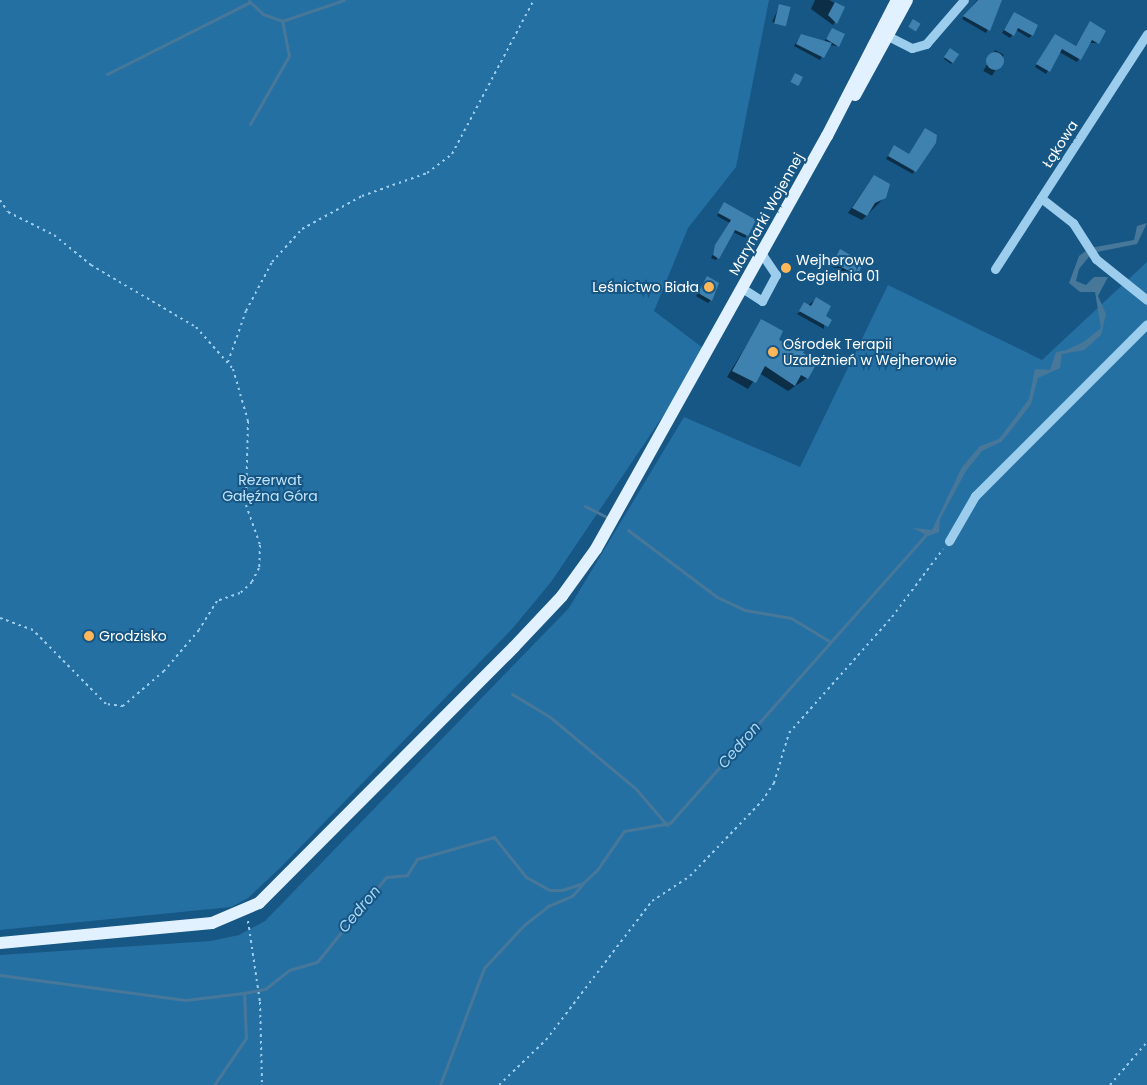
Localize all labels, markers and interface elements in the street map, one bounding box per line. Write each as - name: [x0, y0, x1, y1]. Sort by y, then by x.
- street label: Łąkowa: [1039, 117, 1081, 171]
- street label: Marynarki Wojennej: [725, 150, 807, 278]
- place label: Wejherowo Cegielnia 01: [796, 252, 879, 284]
- marker: Wejherowo Cegielnia 01: [780, 262, 792, 274]
- place label: Leśnictwo Biała: [592, 279, 699, 295]
- marker: Leśnictwo Biała: [703, 281, 715, 293]
- place label: Ośrodek Terapii Uzależnień w Wejherowie: [783, 336, 957, 368]
- marker: Ośrodek Terapii Uzależnień w Wejherowie: [767, 346, 779, 358]
- park label: Rezerwat Gałęźna Góra: [222, 472, 318, 504]
- place label: Grodzisko: [99, 628, 167, 644]
- marker: Grodzisko: [83, 630, 95, 642]
- water label: Cedron: [714, 718, 764, 772]
- water label: Cedron: [334, 882, 384, 936]

